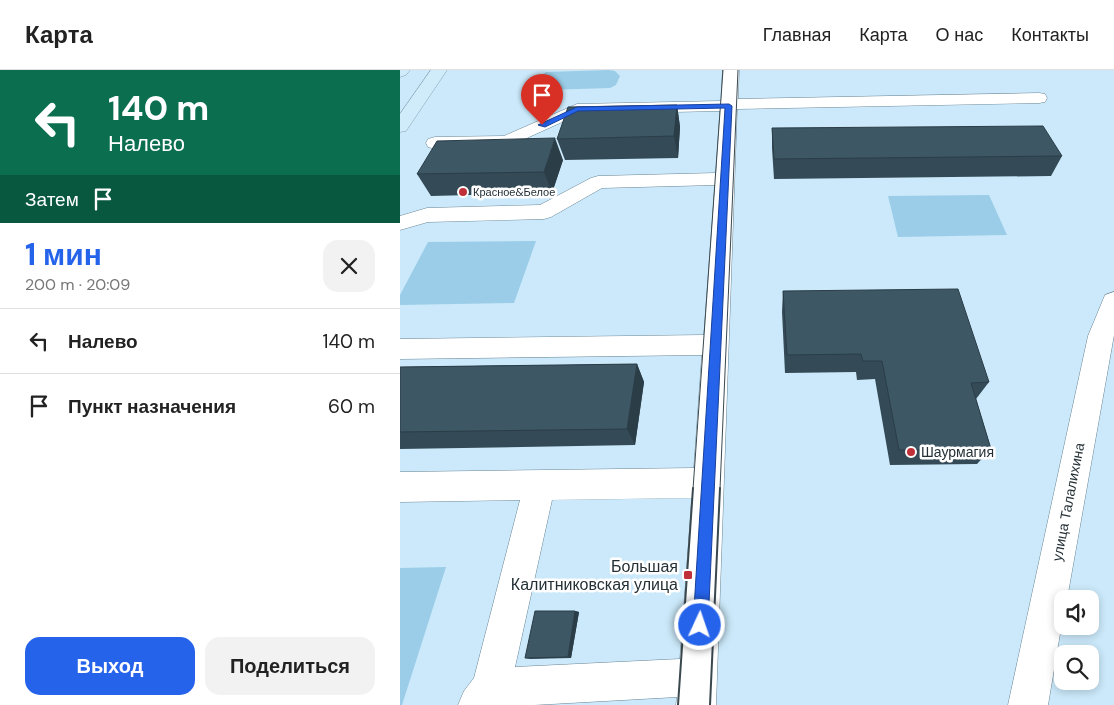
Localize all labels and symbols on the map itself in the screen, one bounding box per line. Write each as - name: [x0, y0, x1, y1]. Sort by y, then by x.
- pin: [521, 74, 563, 125]
- place label: Красное&Белое: [473, 185, 555, 199]
- marker: Красное&Белое: [457, 186, 469, 198]
- street label: улица Талалихина: [1048, 441, 1088, 563]
- place label: Шаурмагия: [921, 443, 994, 461]
- marker: Шаурмагия: [905, 446, 917, 458]
- place label: Большая Калитниковская улица: [511, 556, 678, 595]
- marker: Большая Калитниковская улица: [682, 569, 694, 581]
- position arrow: [673, 598, 725, 650]

